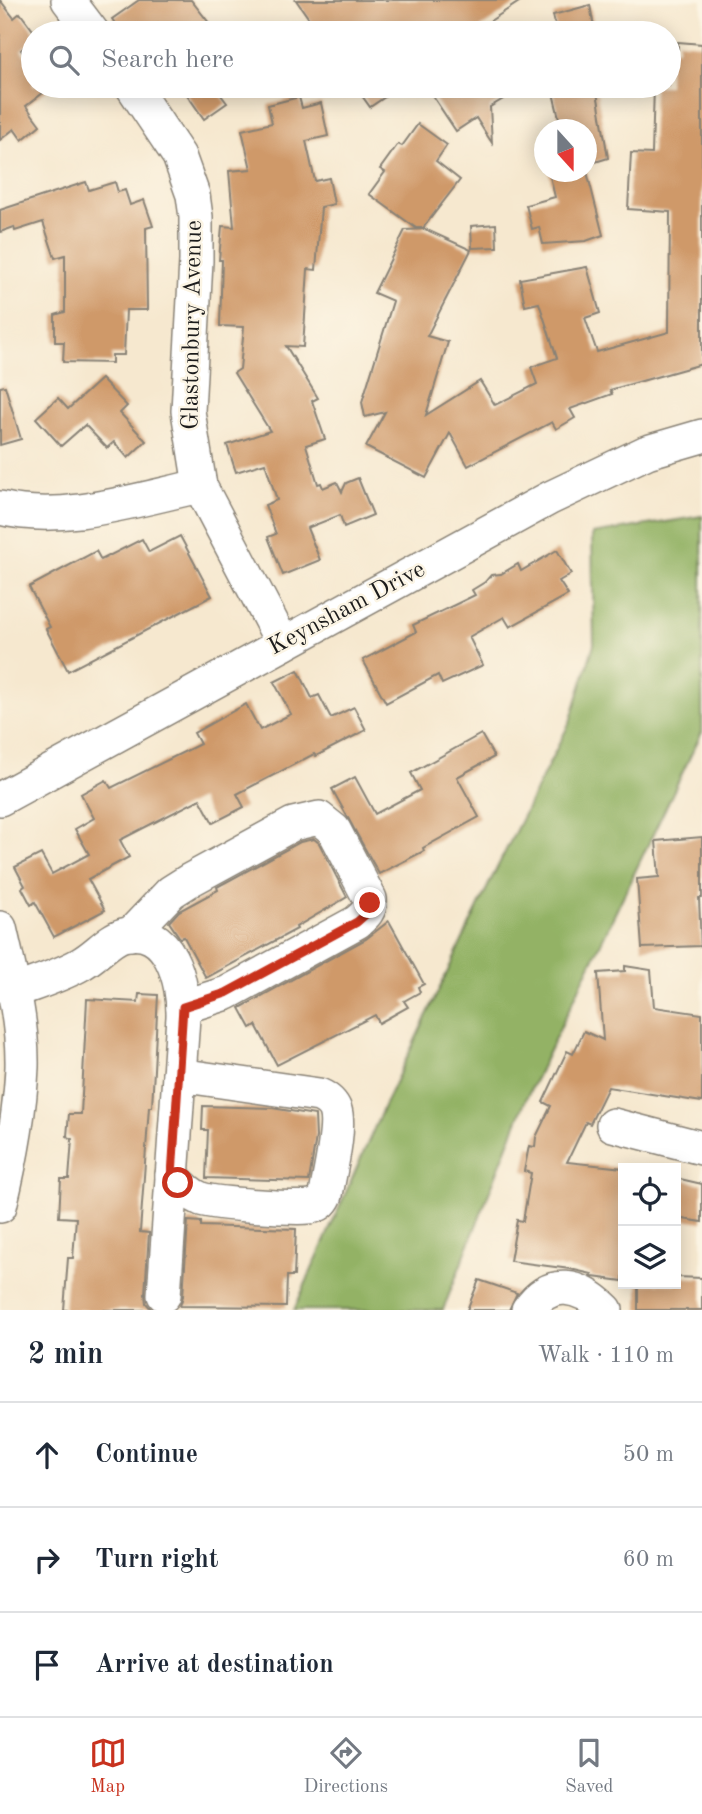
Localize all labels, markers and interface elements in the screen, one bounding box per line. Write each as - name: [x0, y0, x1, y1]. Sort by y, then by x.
- search box: [21, 21, 681, 98]
- icon: search: [45, 41, 83, 79]
- text: Search here: [101, 47, 234, 73]
- north arrow: [534, 119, 597, 182]
- street label: Glastonbury Avenue: [179, 220, 207, 430]
- street label: Keynsham Drive: [265, 558, 429, 660]
- route end: [354, 887, 385, 918]
- map controls: [618, 1163, 681, 1289]
- button: locate: [618, 1163, 681, 1226]
- route start: [162, 1167, 193, 1198]
- button: layers: [618, 1226, 681, 1289]
- text: 2 min: [28, 1340, 103, 1370]
- text: Walk · 110 m: [538, 1344, 674, 1367]
- icon: ahead: [28, 1436, 66, 1474]
- text: Continue: [95, 1442, 198, 1468]
- text: 50 m: [623, 1443, 674, 1466]
- icon: right: [28, 1541, 66, 1579]
- text: Turn right: [95, 1547, 218, 1573]
- text: 60 m: [623, 1548, 674, 1571]
- icon: arrive: [28, 1646, 66, 1684]
- text: Arrive at destination: [95, 1652, 334, 1678]
- tab: Map: [89, 1734, 127, 1799]
- tab: Directions: [304, 1734, 388, 1799]
- tab: Saved: [565, 1734, 613, 1799]

